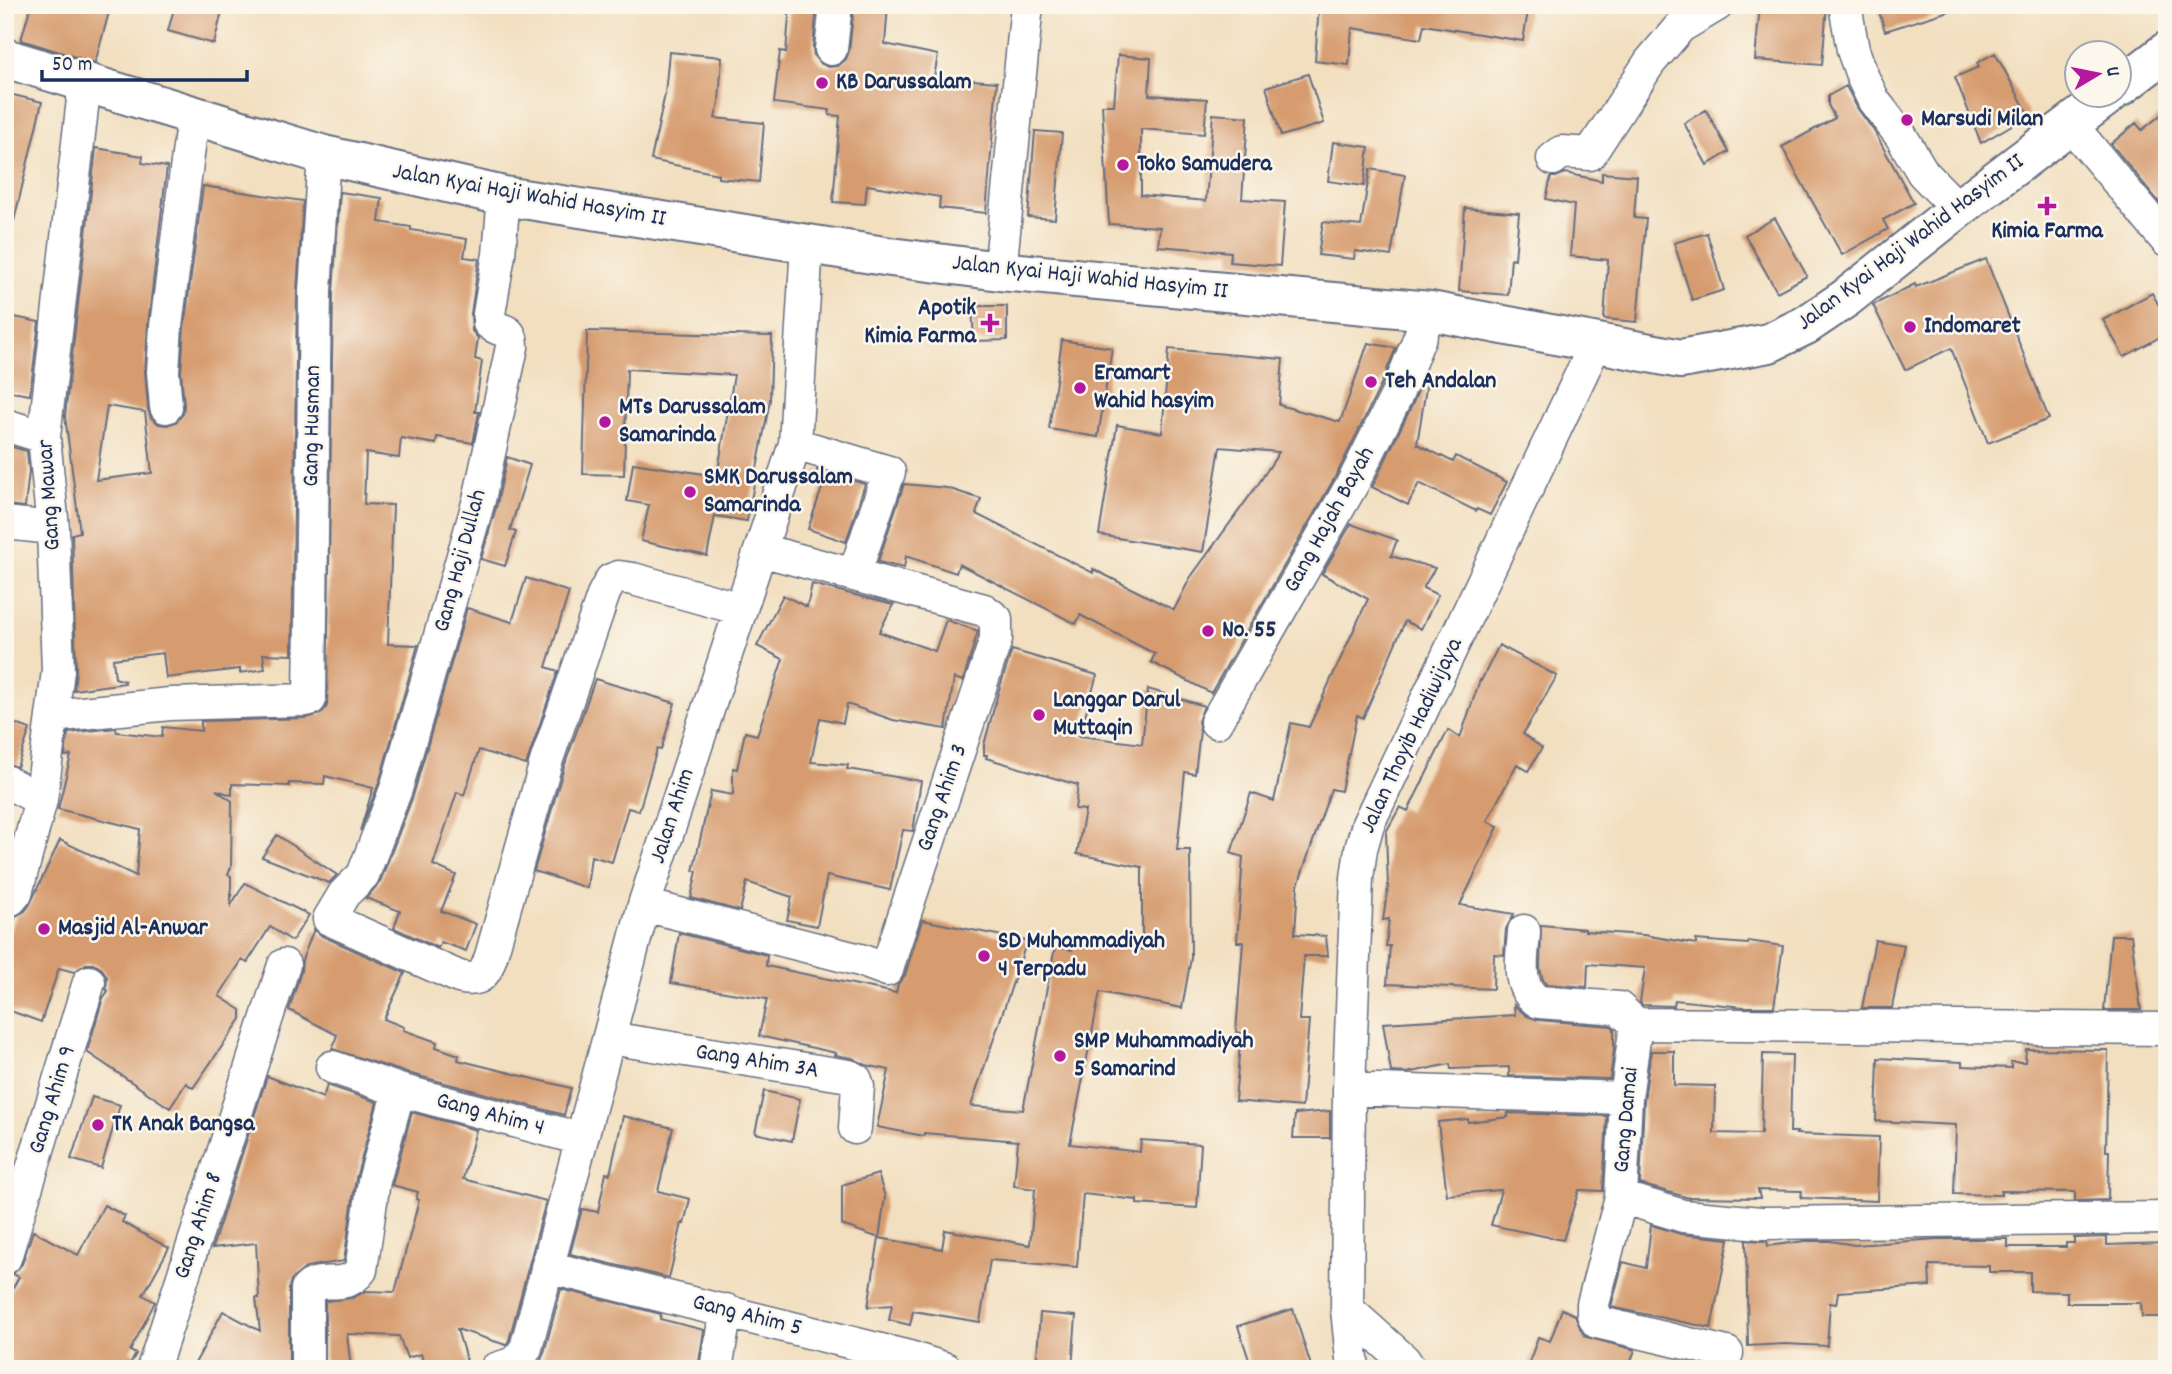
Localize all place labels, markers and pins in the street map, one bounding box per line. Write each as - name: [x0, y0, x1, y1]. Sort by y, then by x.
- place label: KB Darussalam: [836, 66, 972, 100]
- marker: KB Darussalam: [814, 75, 830, 91]
- place label: Marsudi Milan: [1921, 103, 2043, 137]
- marker: Marsudi Milan: [1899, 112, 1915, 128]
- place label: Toko Samudera: [1137, 148, 1273, 182]
- marker: Toko Samudera: [1115, 157, 1131, 173]
- marker: Kimia Farma: [2039, 198, 2055, 214]
- place label: Kimia Farma: [1991, 215, 2104, 249]
- place label: Apotik Kimia Farma: [864, 292, 977, 354]
- place label: Indomaret: [1924, 310, 2021, 344]
- marker: Apotik Kimia Farma: [982, 315, 998, 331]
- marker: Indomaret: [1902, 319, 1918, 335]
- place label: Eramart Wahid hasyim: [1094, 357, 1214, 419]
- place label: Teh Andalan: [1385, 365, 1496, 399]
- marker: Teh Andalan: [1363, 374, 1379, 390]
- marker: Eramart Wahid hasyim: [1072, 380, 1088, 396]
- place label: MTs Darussalam Samarinda: [619, 391, 766, 453]
- marker: MTs Darussalam Samarinda: [597, 414, 613, 430]
- place label: SMK Darussalam Samarinda: [704, 461, 853, 523]
- marker: SMK Darussalam Samarinda: [682, 484, 698, 500]
- place label: No. 55: [1222, 614, 1276, 648]
- marker: No. 55: [1200, 623, 1216, 639]
- place label: Langgar Darul Muttaqin: [1053, 684, 1181, 746]
- marker: Langgar Darul Muttaqin: [1031, 707, 1047, 723]
- place label: Masjid Al-Anwar: [58, 912, 209, 946]
- marker: Masjid Al-Anwar: [36, 921, 52, 937]
- place label: SD Muhammadiyah 4 Terpadu: [998, 925, 1165, 987]
- marker: SD Muhammadiyah 4 Terpadu: [976, 948, 992, 964]
- place label: SMP Muhammadiyah 5 Samarind: [1074, 1025, 1254, 1087]
- marker: SMP Muhammadiyah 5 Samarind: [1052, 1048, 1068, 1064]
- place label: TK Anak Bangsa: [112, 1108, 255, 1142]
- marker: TK Anak Bangsa: [90, 1117, 106, 1133]

